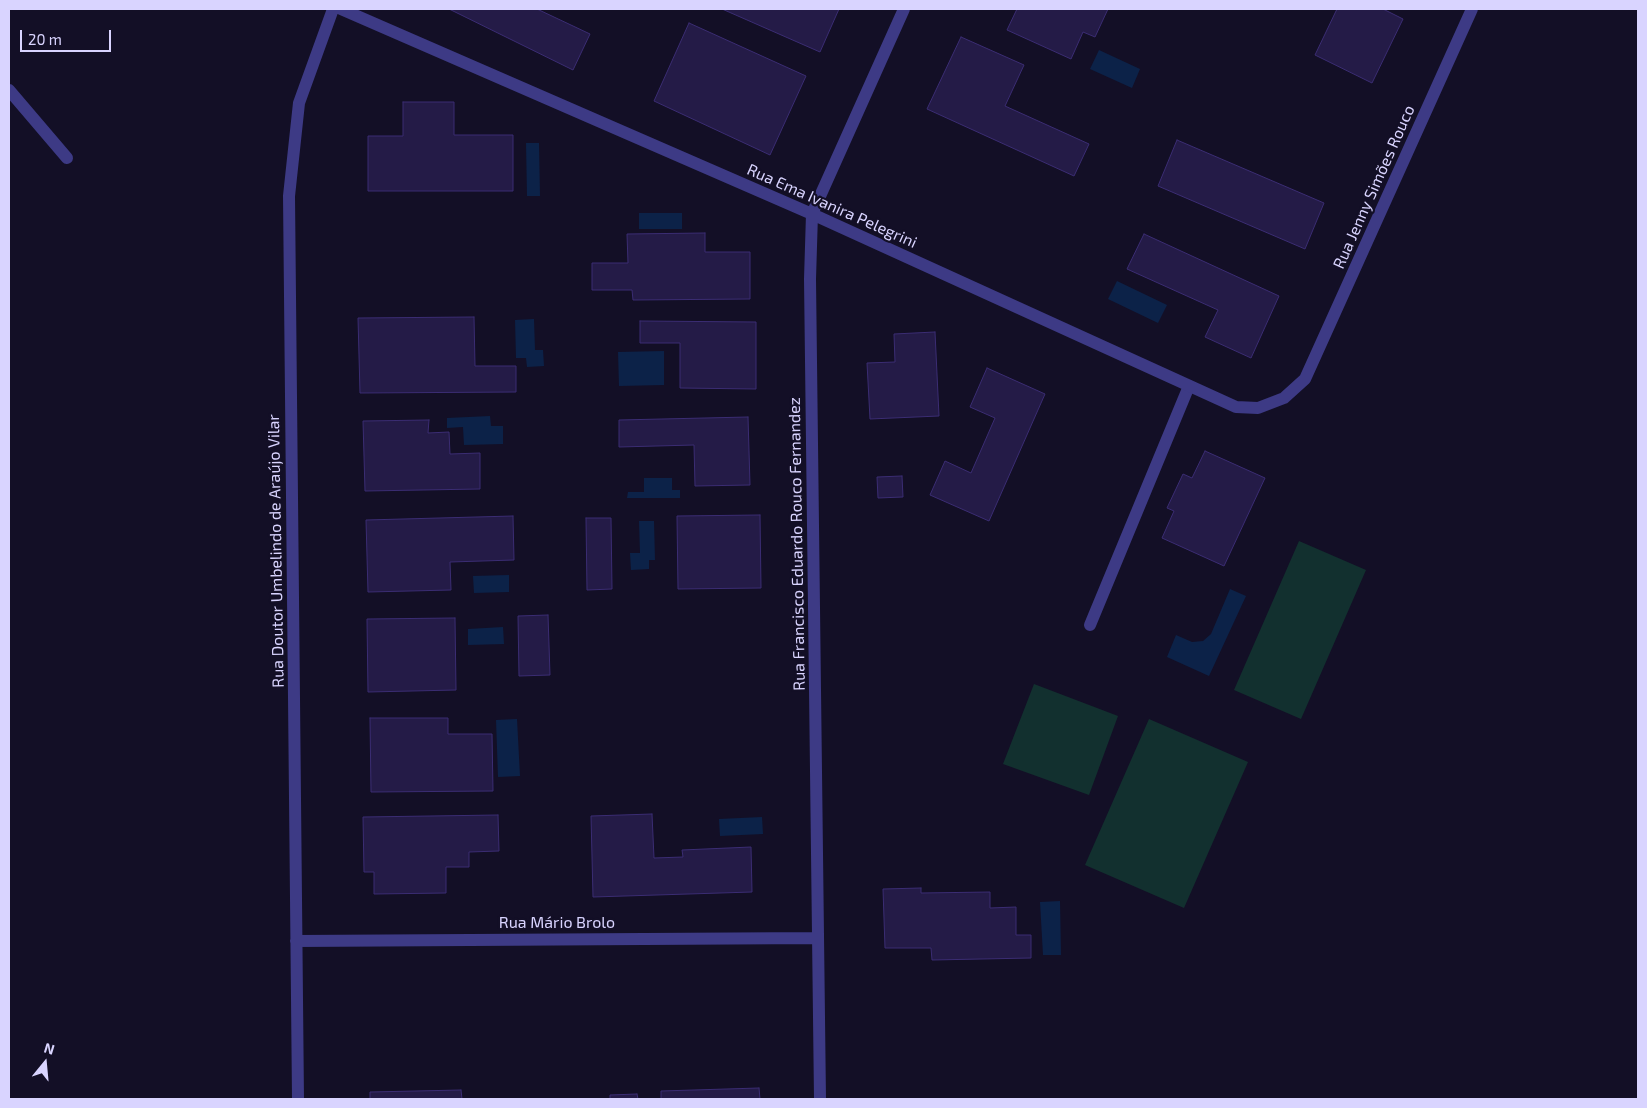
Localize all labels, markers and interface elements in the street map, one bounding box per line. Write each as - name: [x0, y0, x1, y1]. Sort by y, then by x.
- scale bar: [22, 20, 114, 52]
- text: 20 m: [28, 30, 62, 48]
- street label: Rua Jenny Simões Rouco: [1329, 102, 1419, 272]
- street label: Rua Ema Ivanira Pelegrini: [744, 160, 920, 252]
- street label: Rua Francisco Eduardo Rouco Fernandez: [785, 397, 809, 691]
- street label: Rua Doutor Umbelindo de Araújo Vilar: [264, 414, 288, 688]
- street label: Rua Mário Brolo: [499, 913, 615, 933]
- north arrow: [20, 1038, 70, 1088]
- text: N: [42, 1039, 57, 1058]

